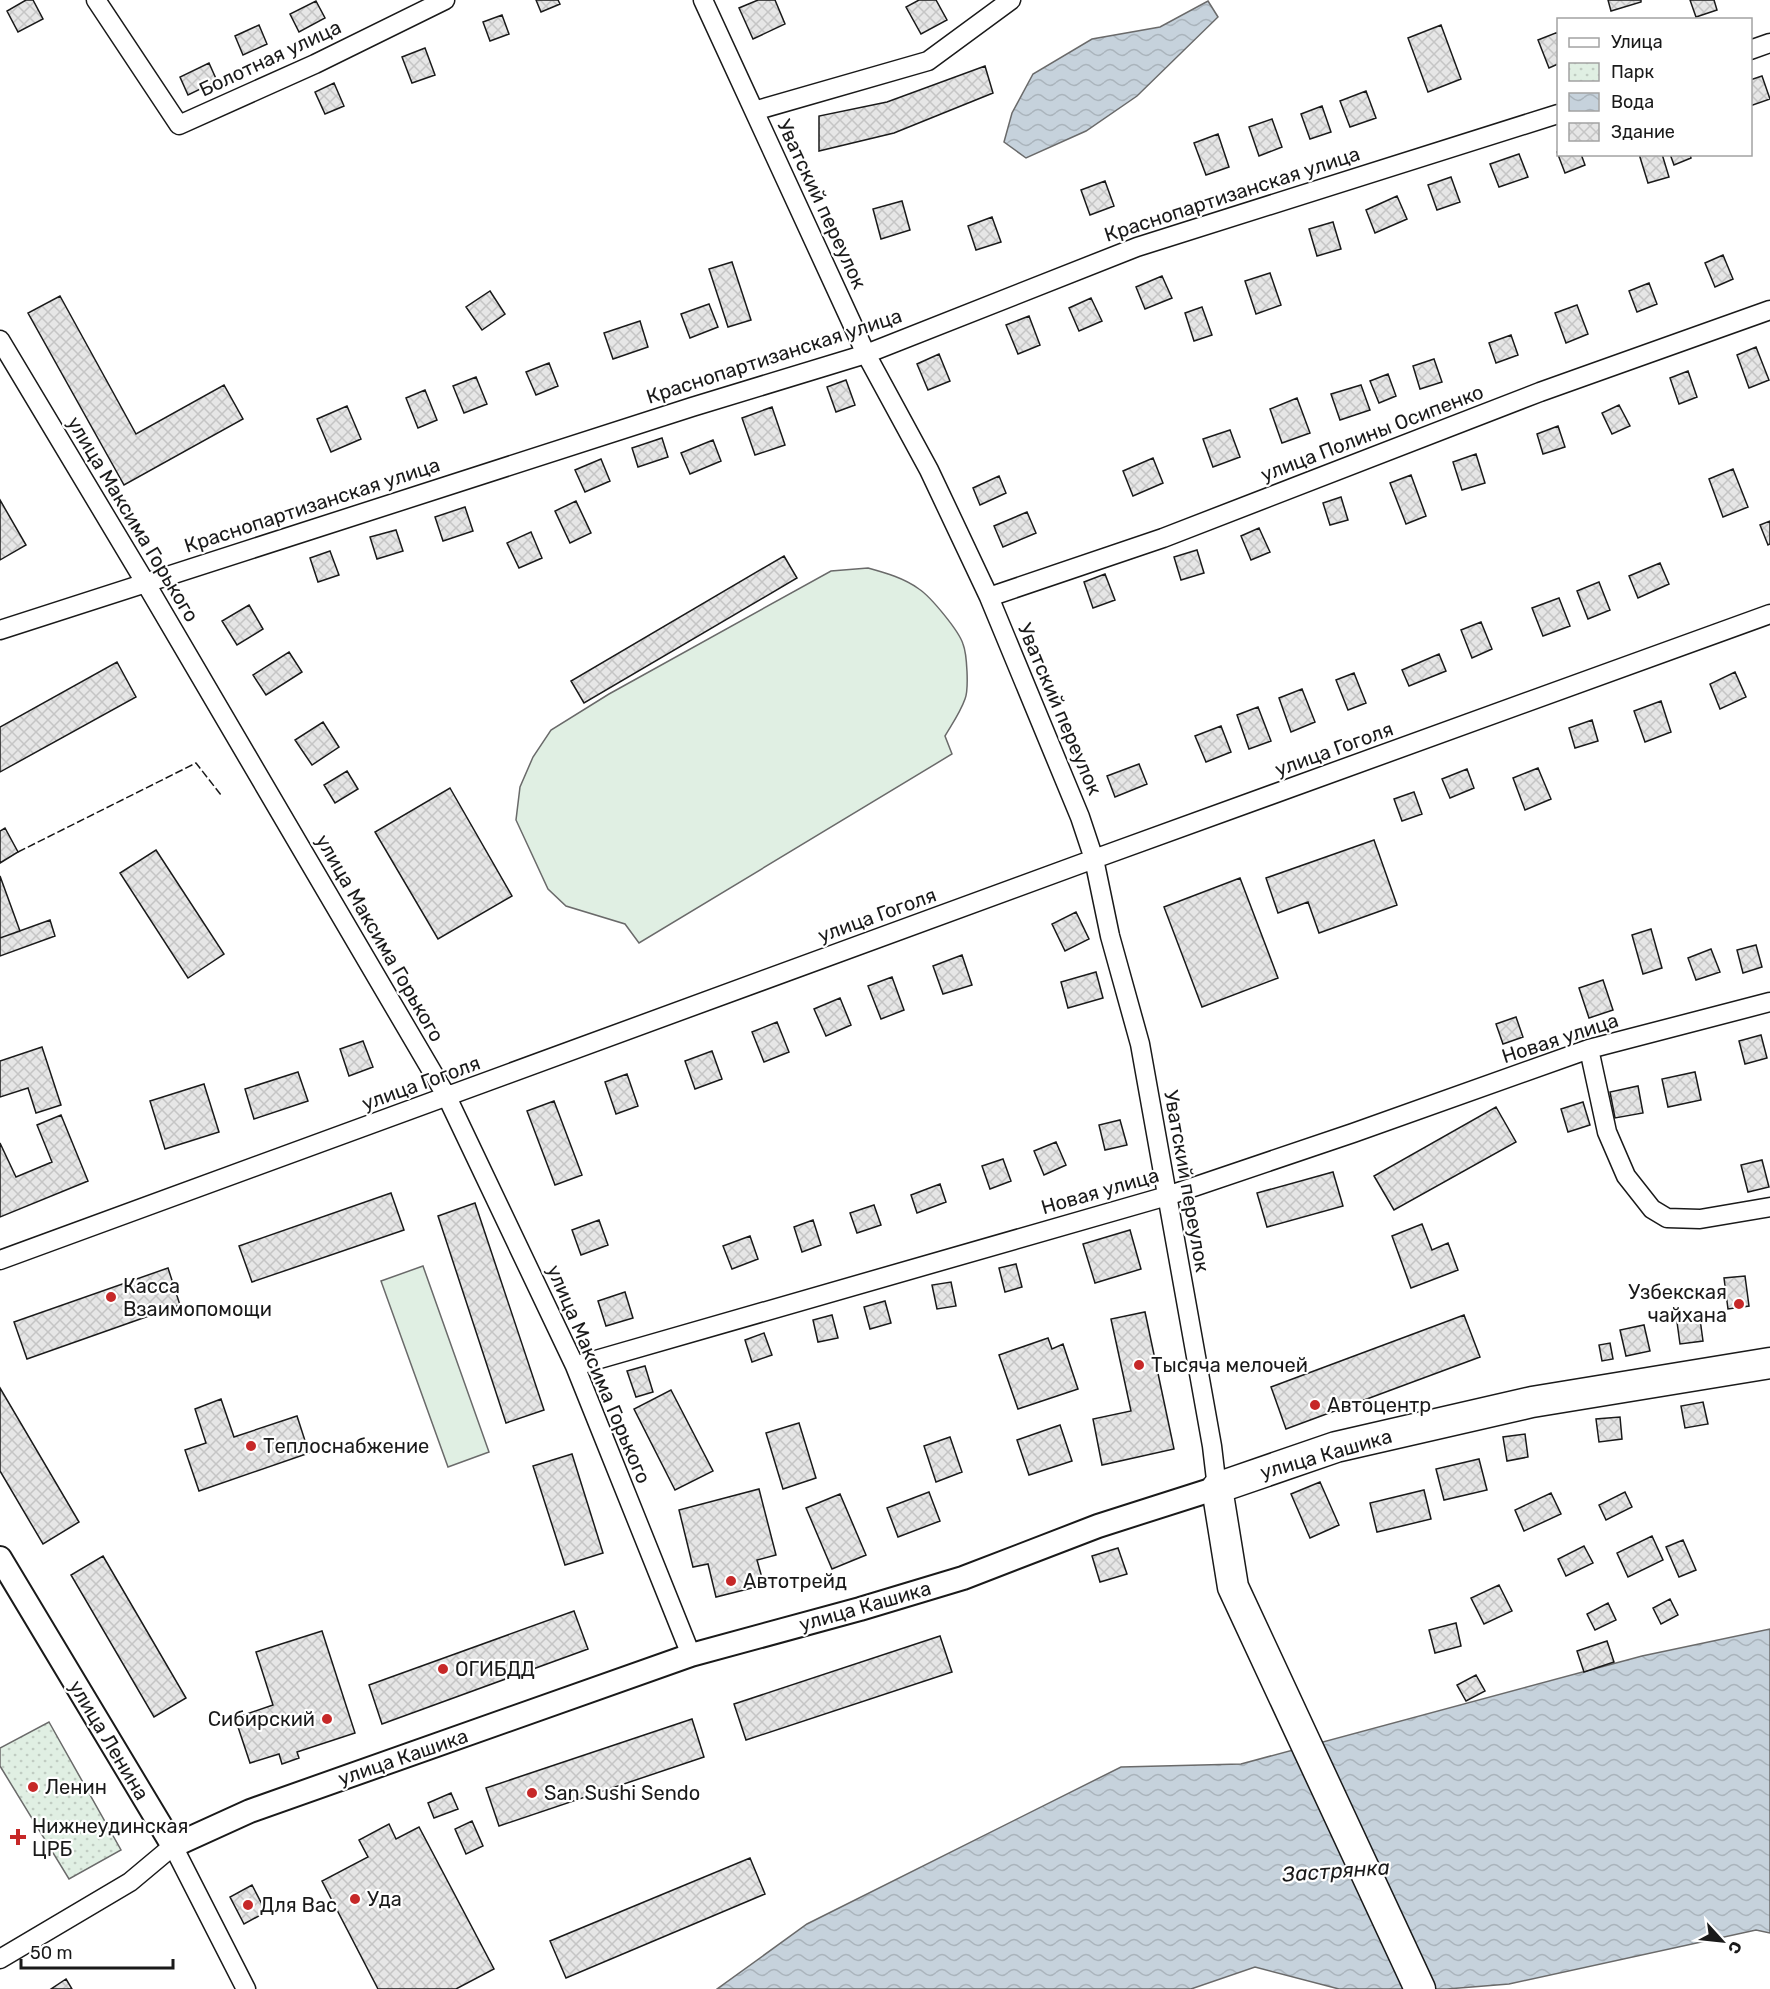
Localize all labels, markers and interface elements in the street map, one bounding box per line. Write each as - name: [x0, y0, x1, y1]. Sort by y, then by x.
- street label: Болотная улица: [195, 15, 345, 101]
- legend: [1557, 18, 1752, 156]
- text: Улица: [1611, 31, 1663, 53]
- text: Парк: [1611, 61, 1655, 83]
- text: Вода: [1611, 91, 1654, 113]
- street label: Уватский переулок: [772, 115, 872, 293]
- text: Здание: [1611, 121, 1675, 143]
- street label: Краснопартизанская улица: [1101, 141, 1363, 247]
- street label: Краснопартизанская улица: [643, 303, 905, 409]
- street label: улица Полины Осипенко: [1257, 379, 1487, 487]
- street label: улица Максима Горького: [62, 412, 204, 626]
- street label: Краснопартизанская улица: [181, 452, 443, 558]
- street label: Уватский переулок: [1013, 619, 1107, 799]
- street label: улица Гоголя: [1272, 717, 1396, 781]
- street label: улица Максима Горького: [311, 830, 449, 1046]
- street label: улица Гоголя: [815, 883, 939, 947]
- street label: Новая улица: [1499, 1008, 1621, 1068]
- street label: улица Гоголя: [359, 1051, 483, 1115]
- street label: Уватский переулок: [1159, 1088, 1215, 1274]
- street label: Новая улица: [1038, 1163, 1162, 1219]
- street label: улица Максима Горького: [542, 1261, 656, 1487]
- place label: Касса Взаимопомощи: [123, 1274, 272, 1321]
- place label: Узбекская чайхана: [1628, 1280, 1727, 1327]
- marker: Касса Взаимопомощи: [104, 1290, 118, 1304]
- marker: Узбекская чайхана: [1732, 1297, 1746, 1311]
- place label: Тысяча мелочей: [1151, 1353, 1308, 1377]
- marker: Тысяча мелочей: [1132, 1358, 1146, 1372]
- place label: Автоцентр: [1327, 1393, 1431, 1417]
- marker: Автоцентр: [1308, 1398, 1322, 1412]
- street label: улица Кашика: [1257, 1424, 1395, 1484]
- place label: Теплоснабжение: [263, 1434, 429, 1458]
- marker: Теплоснабжение: [244, 1439, 258, 1453]
- place label: Автотрейд: [743, 1569, 847, 1593]
- marker: Автотрейд: [724, 1574, 738, 1588]
- street label: улица Кашика: [796, 1576, 934, 1636]
- place label: ОГИБДД: [455, 1657, 535, 1681]
- marker: ОГИБДД: [436, 1662, 450, 1676]
- street label: улица Ленина: [64, 1676, 154, 1804]
- place label: Сибирский: [208, 1707, 315, 1731]
- marker: Сибирский: [320, 1712, 334, 1726]
- street label: улица Кашика: [335, 1724, 471, 1790]
- place label: Ленин: [45, 1775, 107, 1799]
- marker: Ленин: [26, 1780, 40, 1794]
- place label: San Sushi Sendo: [544, 1781, 700, 1805]
- marker: San Sushi Sendo: [525, 1786, 539, 1800]
- place label: Нижнеудинская ЦРБ: [32, 1814, 188, 1861]
- marker: Нижнеудинская ЦРБ: [9, 1828, 27, 1846]
- water label: Застрянка: [1280, 1854, 1391, 1887]
- place label: Уда: [367, 1887, 402, 1911]
- marker: Уда: [348, 1892, 362, 1906]
- place label: Для Вас: [260, 1893, 337, 1917]
- marker: Для Вас: [241, 1898, 255, 1912]
- north arrow: [1692, 1911, 1752, 1971]
- scale bar: [21, 1932, 172, 1970]
- text: С: [1724, 1938, 1746, 1957]
- text: 50 m: [30, 1942, 73, 1964]

